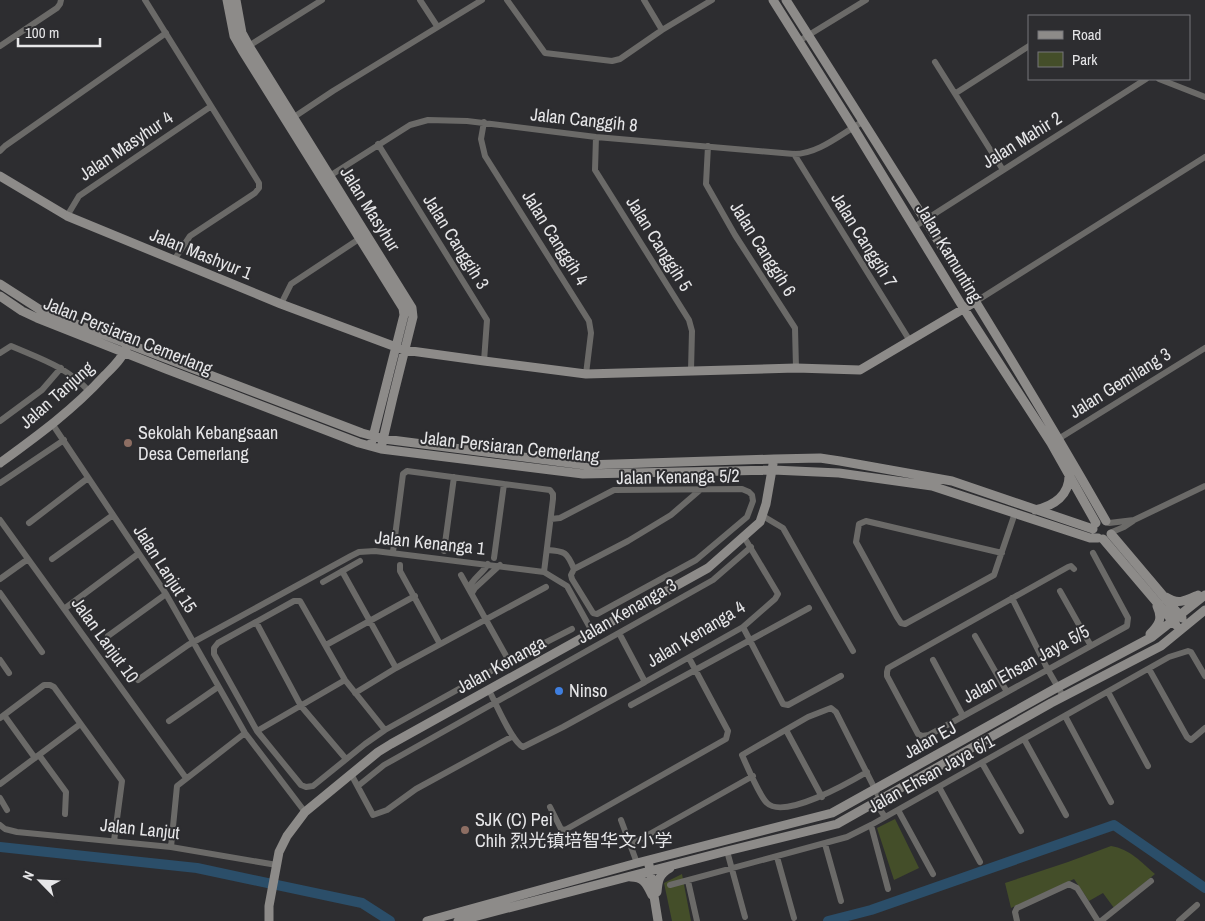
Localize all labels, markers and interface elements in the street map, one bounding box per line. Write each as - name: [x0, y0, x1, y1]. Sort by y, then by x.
- scale bar: [18, 15, 100, 47]
- legend: [1028, 15, 1190, 80]
- text: 100 m: [25, 22, 59, 43]
- text: Road: [1072, 24, 1101, 45]
- text: Park: [1072, 49, 1098, 70]
- street label: Jalan Canggih 8: [529, 101, 639, 138]
- street label: Jalan Masyhur 4: [74, 105, 178, 186]
- street label: Jalan Mahir 2: [977, 105, 1066, 174]
- street label: Jalan Masyhur: [334, 161, 406, 256]
- street label: Jalan Canggih 4: [516, 186, 595, 290]
- street label: Jalan Canggih 7: [825, 188, 904, 292]
- street label: Jalan Canggih 3: [417, 190, 496, 294]
- street label: Jalan Canggih 5: [620, 192, 699, 296]
- street label: Jalan Canggih 6: [724, 197, 803, 301]
- street label: Jalan Kamunting: [910, 199, 989, 307]
- street label: Jalan Mashyur 1: [146, 222, 257, 286]
- street label: Jalan Persiaran Cemerlang: [40, 290, 217, 381]
- street label: Jalan Gemilang 3: [1064, 341, 1175, 424]
- street label: Jalan Tanjung: [14, 355, 100, 434]
- place label: Sekolah Kebangsaan Desa Cemerlang: [138, 420, 278, 466]
- street label: Jalan Persiaran Cemerlang: [419, 425, 601, 468]
- marker: Sekolah Kebangsaan Desa Cemerlang: [122, 437, 134, 449]
- street label: Jalan Kenanga 5/2: [616, 463, 740, 490]
- street label: Jalan Lanjut 15: [128, 520, 203, 618]
- street label: Jalan Kenanga 1: [374, 524, 487, 561]
- street label: Jalan Kenanga 3: [573, 572, 681, 649]
- street label: Jalan Lanjut 10: [66, 592, 145, 688]
- street label: Jalan Kenanga 4: [642, 594, 750, 673]
- street label: Jalan Ehsan Jaya 5/5: [958, 618, 1094, 709]
- street label: Jalan Kenanga: [452, 630, 550, 699]
- place label: Ninso: [569, 678, 608, 703]
- marker: Ninso: [553, 685, 565, 697]
- street label: Jalan EJ: [899, 715, 961, 764]
- street label: Jalan Ehsan Jaya 6/1: [863, 728, 999, 819]
- place label: SJK (C) Pei Chih 烈光镇培智华文小学: [475, 807, 672, 853]
- street label: Jalan Lanjut: [99, 812, 181, 845]
- marker: SJK (C) Pei Chih 烈光镇培智华文小学: [459, 824, 471, 836]
- north arrow: [15, 856, 65, 906]
- text: N: [18, 868, 38, 883]

